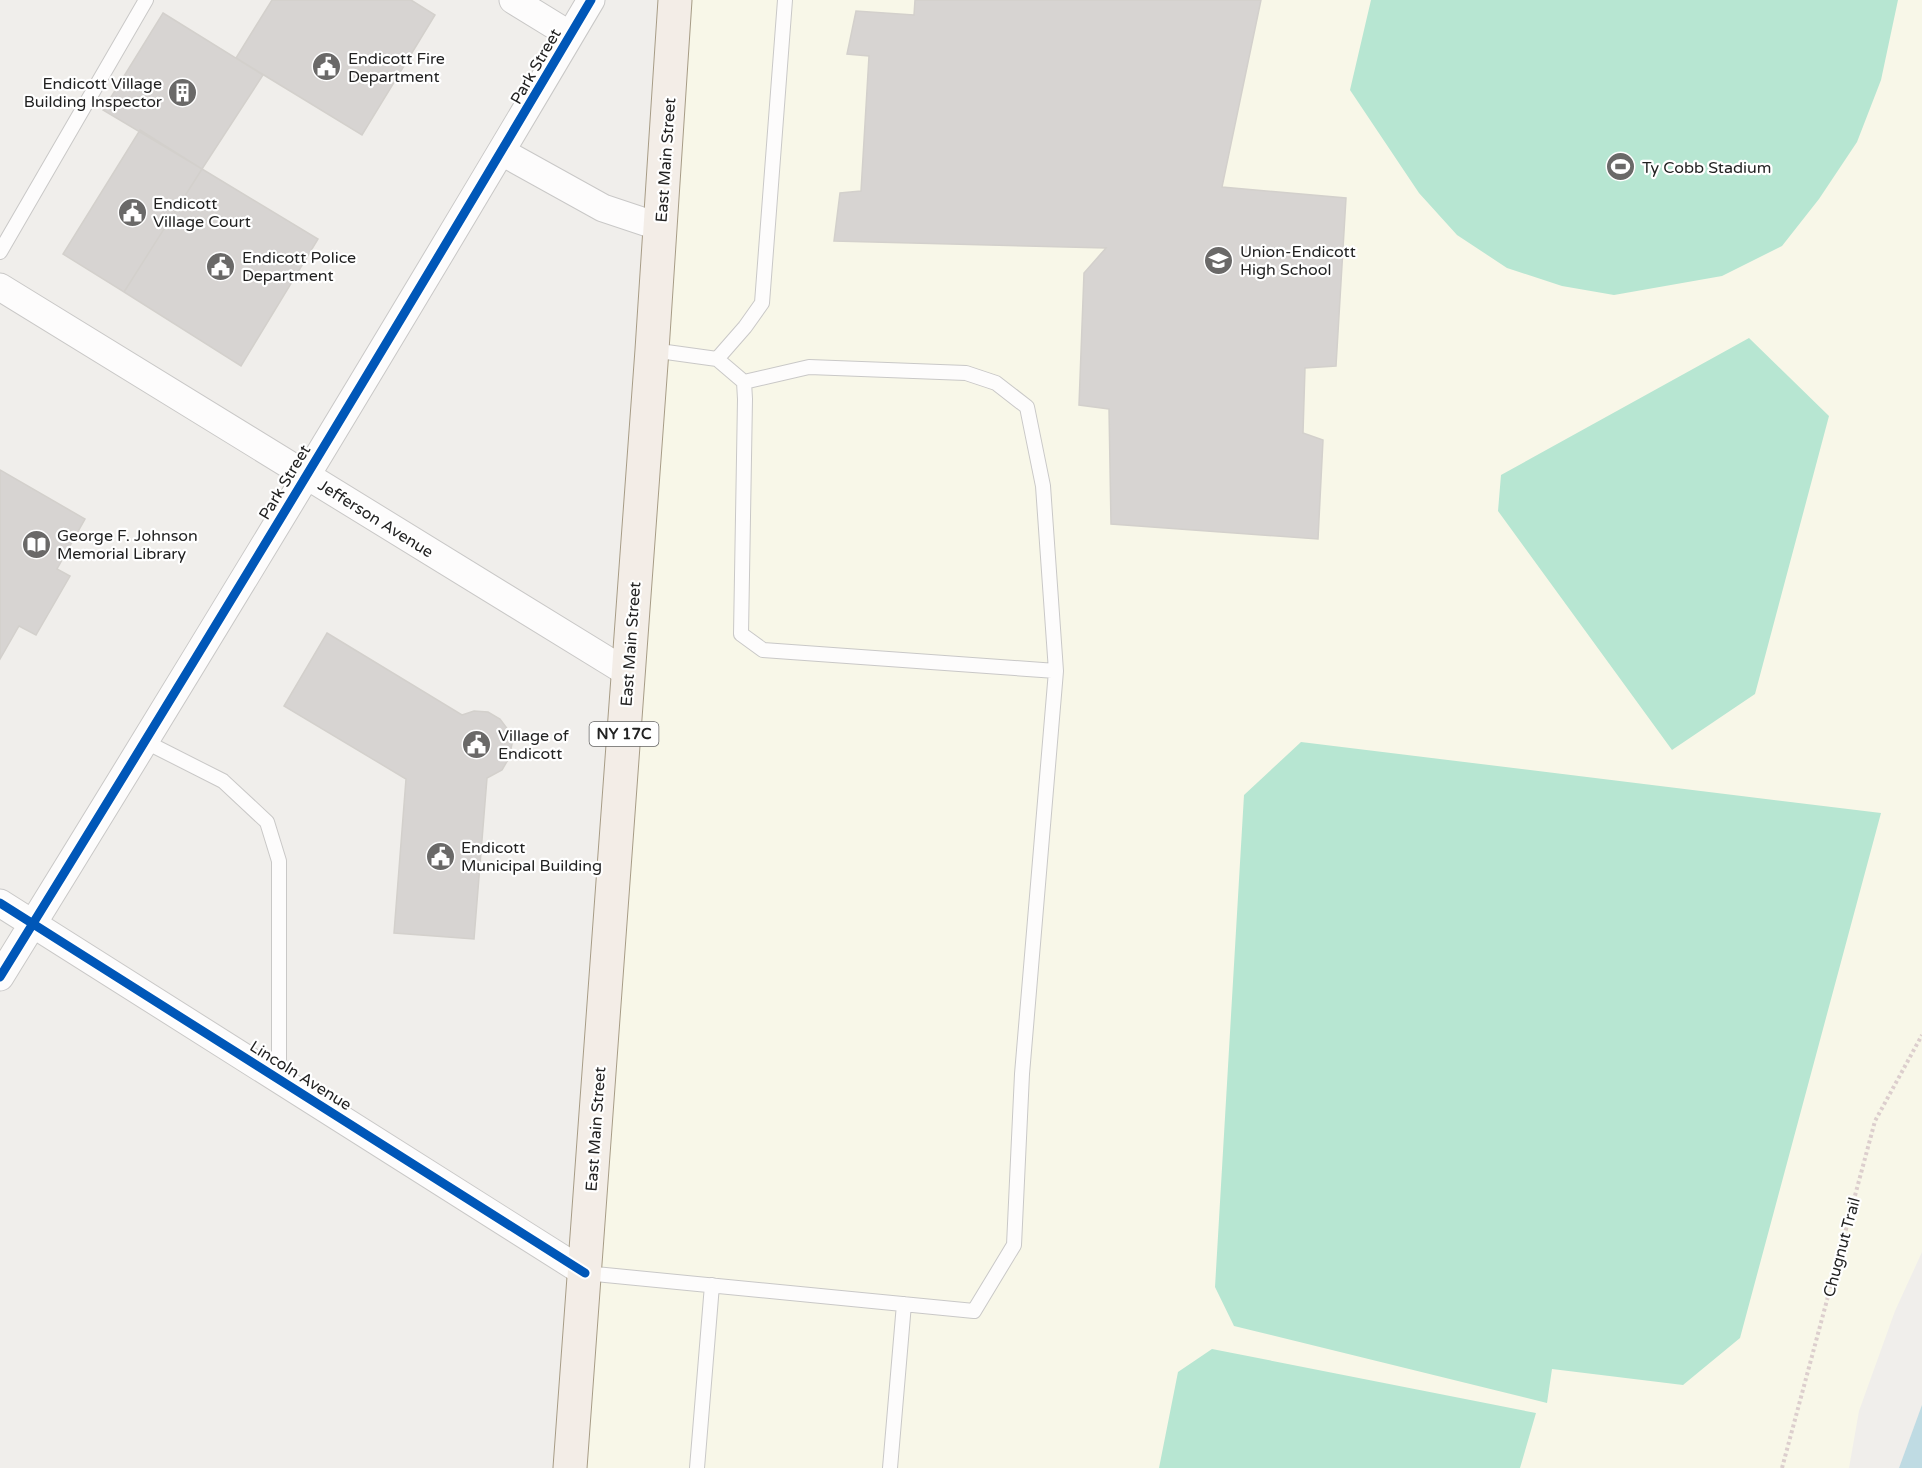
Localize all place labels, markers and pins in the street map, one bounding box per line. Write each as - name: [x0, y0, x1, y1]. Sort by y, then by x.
- place label: Endicott Fire Department: [348, 49, 445, 87]
- public building icon: Endicott Fire Department: [311, 51, 343, 83]
- place label: Endicott Village Building Inspector: [24, 74, 163, 112]
- building icon: Endicott Village Building Inspector: [167, 76, 199, 108]
- sports icon: Ty Cobb Stadium: [1605, 151, 1637, 183]
- place label: Ty Cobb Stadium: [1642, 158, 1771, 178]
- place label: Endicott Village Court: [153, 194, 251, 232]
- public building icon: Endicott Village Court: [116, 196, 148, 228]
- place label: Union-Endicott High School: [1240, 242, 1356, 280]
- school or university icon: Union-Endicott High School: [1203, 244, 1235, 276]
- place label: Endicott Police Department: [242, 248, 356, 286]
- public building icon: Endicott Police Department: [205, 250, 237, 282]
- place label: George F. Johnson Memorial Library: [57, 526, 198, 564]
- library icon: George F. Johnson Memorial Library: [20, 528, 52, 560]
- place label: Village of Endicott: [498, 726, 570, 764]
- public building icon: Village of Endicott: [461, 728, 493, 760]
- place label: Endicott Municipal Building: [461, 838, 602, 876]
- public building icon: Endicott Municipal Building: [424, 840, 456, 872]

